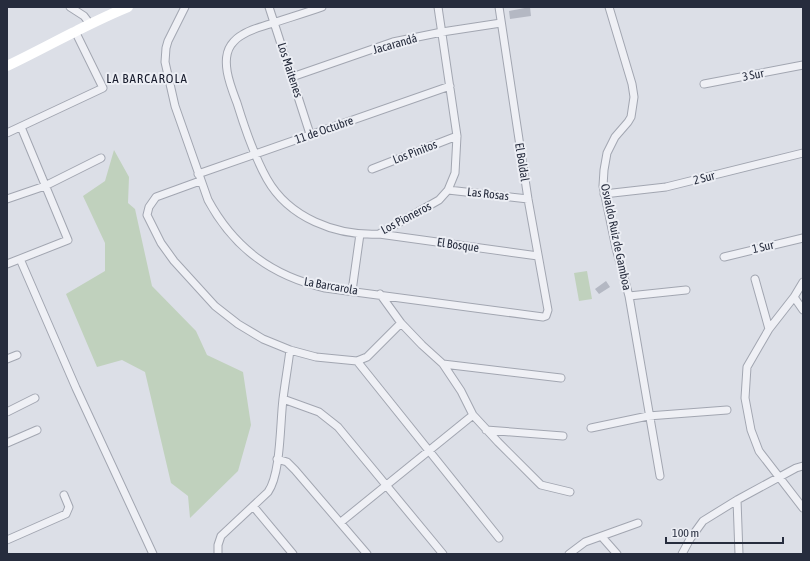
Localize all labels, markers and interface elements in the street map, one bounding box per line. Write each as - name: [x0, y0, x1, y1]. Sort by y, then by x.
- street label: Jacarandá: [371, 31, 419, 57]
- street label: Los Maitenes: [275, 41, 305, 99]
- street label: 3 Sur: [741, 66, 765, 84]
- district label: LA BARCAROLA: [106, 71, 188, 86]
- street label: 11 de Octubre: [293, 113, 355, 147]
- street label: Los Pinitos: [391, 137, 439, 167]
- street label: El Boldal: [512, 142, 532, 183]
- street label: 2 Sur: [692, 168, 717, 187]
- street label: Osvaldo Ruiz de Gamboa: [598, 182, 634, 292]
- street label: Las Rosas: [466, 185, 510, 203]
- street label: Los Pioneros: [378, 199, 434, 237]
- street label: El Bosque: [436, 235, 480, 255]
- street label: 1 Sur: [751, 238, 776, 256]
- street label: La Barcarola: [303, 274, 359, 298]
- scale bar: [666, 519, 783, 545]
- text: 100 m: [672, 526, 699, 540]

